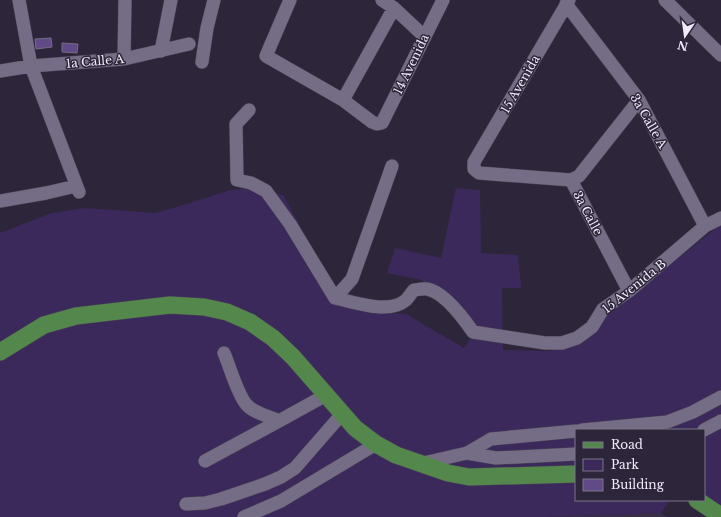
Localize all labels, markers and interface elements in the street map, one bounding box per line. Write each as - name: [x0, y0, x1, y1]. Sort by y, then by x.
- north arrow: [665, 16, 705, 56]
- street label: 14 Avenida: [390, 31, 432, 96]
- text: N: [675, 38, 689, 54]
- street label: 1a Calle A: [65, 51, 126, 71]
- street label: 15 Avenida: [497, 52, 543, 116]
- street label: 3a Calle A: [627, 91, 671, 152]
- street label: 3a Calle: [570, 188, 606, 238]
- street label: 15 Avenida B: [599, 256, 669, 316]
- legend: [575, 429, 705, 501]
- text: Road: [611, 437, 643, 452]
- text: Park: [611, 457, 639, 472]
- text: Building: [611, 477, 665, 492]

